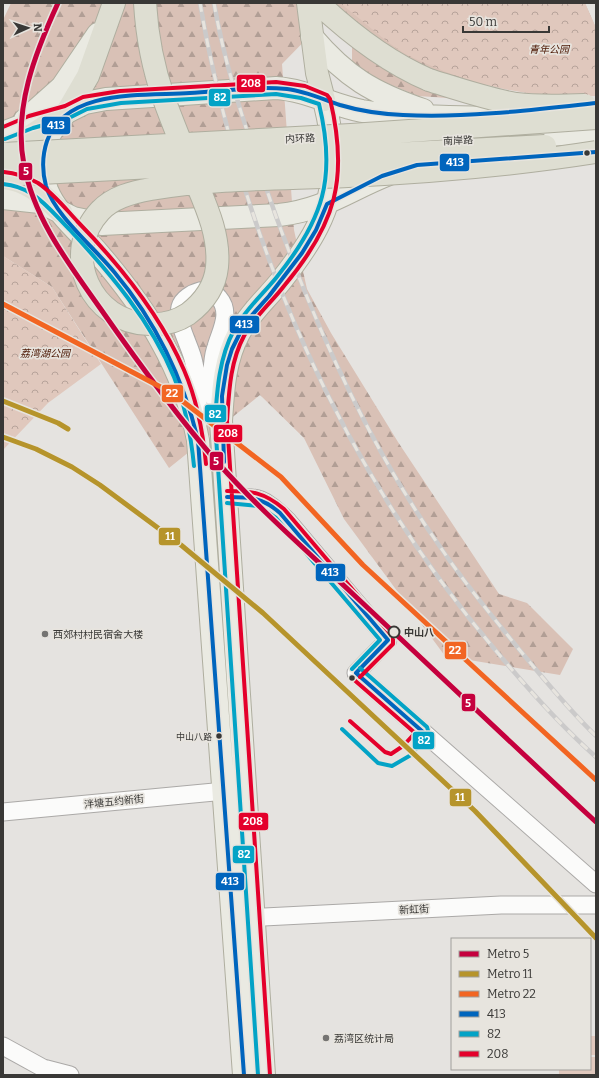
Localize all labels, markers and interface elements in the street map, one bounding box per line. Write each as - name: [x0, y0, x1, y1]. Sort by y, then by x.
- north arrow: [8, 8, 48, 48]
- scale bar: [463, 8, 549, 34]
- text: 50 m: [469, 15, 498, 29]
- text: N: [31, 23, 44, 33]
- park label: 青年公园: [529, 44, 571, 56]
- line badge: 208: [236, 74, 266, 93]
- text: 208: [241, 77, 261, 90]
- line badge: 82: [208, 88, 231, 107]
- text: 82: [214, 91, 226, 104]
- line badge: 413: [41, 116, 71, 135]
- text: 413: [47, 119, 65, 132]
- street label: 内环路: [285, 132, 315, 146]
- street label: 南岸路: [443, 134, 473, 148]
- unlabelled marker: [582, 148, 592, 158]
- line badge: 413: [439, 153, 470, 172]
- text: 413: [446, 156, 464, 169]
- line badge: 5: [18, 162, 33, 181]
- text: 5: [23, 165, 29, 178]
- line badge: 413: [229, 315, 260, 334]
- text: 413: [235, 318, 253, 331]
- park label: 荔湾湖公园: [20, 348, 72, 360]
- line badge: 22: [161, 384, 184, 403]
- text: 22: [166, 387, 178, 400]
- line badge: 82: [204, 404, 227, 423]
- text: 82: [209, 408, 221, 421]
- line badge: 208: [213, 424, 243, 443]
- text: 208: [218, 427, 238, 440]
- line badge: 5: [209, 451, 224, 471]
- text: 5: [213, 455, 219, 468]
- line badge: 11: [158, 527, 181, 546]
- text: 11: [165, 530, 175, 543]
- line badge: 413: [315, 563, 346, 582]
- text: 413: [321, 566, 339, 579]
- marker: 中山八: [387, 625, 401, 639]
- place label: 中山八: [404, 627, 434, 639]
- marker: 西郊村村民宿舍大楼: [40, 629, 50, 639]
- place label: 西郊村村民宿舍大楼: [53, 629, 143, 641]
- line badge: 22: [444, 641, 467, 660]
- text: 22: [449, 644, 461, 657]
- unlabelled marker: [347, 673, 357, 683]
- line badge: 5: [461, 693, 476, 712]
- text: 5: [465, 697, 471, 710]
- marker: 中山八路: [214, 731, 224, 741]
- line badge: 82: [412, 731, 435, 750]
- place label: 中山八路: [176, 732, 212, 742]
- text: 82: [418, 734, 430, 747]
- line badge: 11: [449, 788, 472, 807]
- text: 11: [455, 791, 465, 804]
- street label: 泮塘五约新街: [84, 793, 145, 811]
- line badge: 208: [238, 812, 269, 831]
- text: 208: [243, 815, 263, 828]
- line badge: 82: [232, 845, 255, 864]
- text: 82: [238, 848, 250, 861]
- line badge: 413: [215, 872, 245, 891]
- text: 413: [221, 875, 239, 888]
- street label: 新虹街: [399, 903, 429, 917]
- legend: [451, 938, 591, 1070]
- text: Metro 5: [487, 947, 529, 961]
- text: Metro 11: [487, 967, 533, 981]
- text: Metro 22: [487, 987, 536, 1001]
- text: 413: [487, 1007, 506, 1021]
- text: 82: [487, 1027, 501, 1041]
- marker: 荔湾区统计局: [321, 1033, 331, 1043]
- place label: 荔湾区统计局: [334, 1033, 394, 1045]
- text: 208: [487, 1047, 508, 1061]

